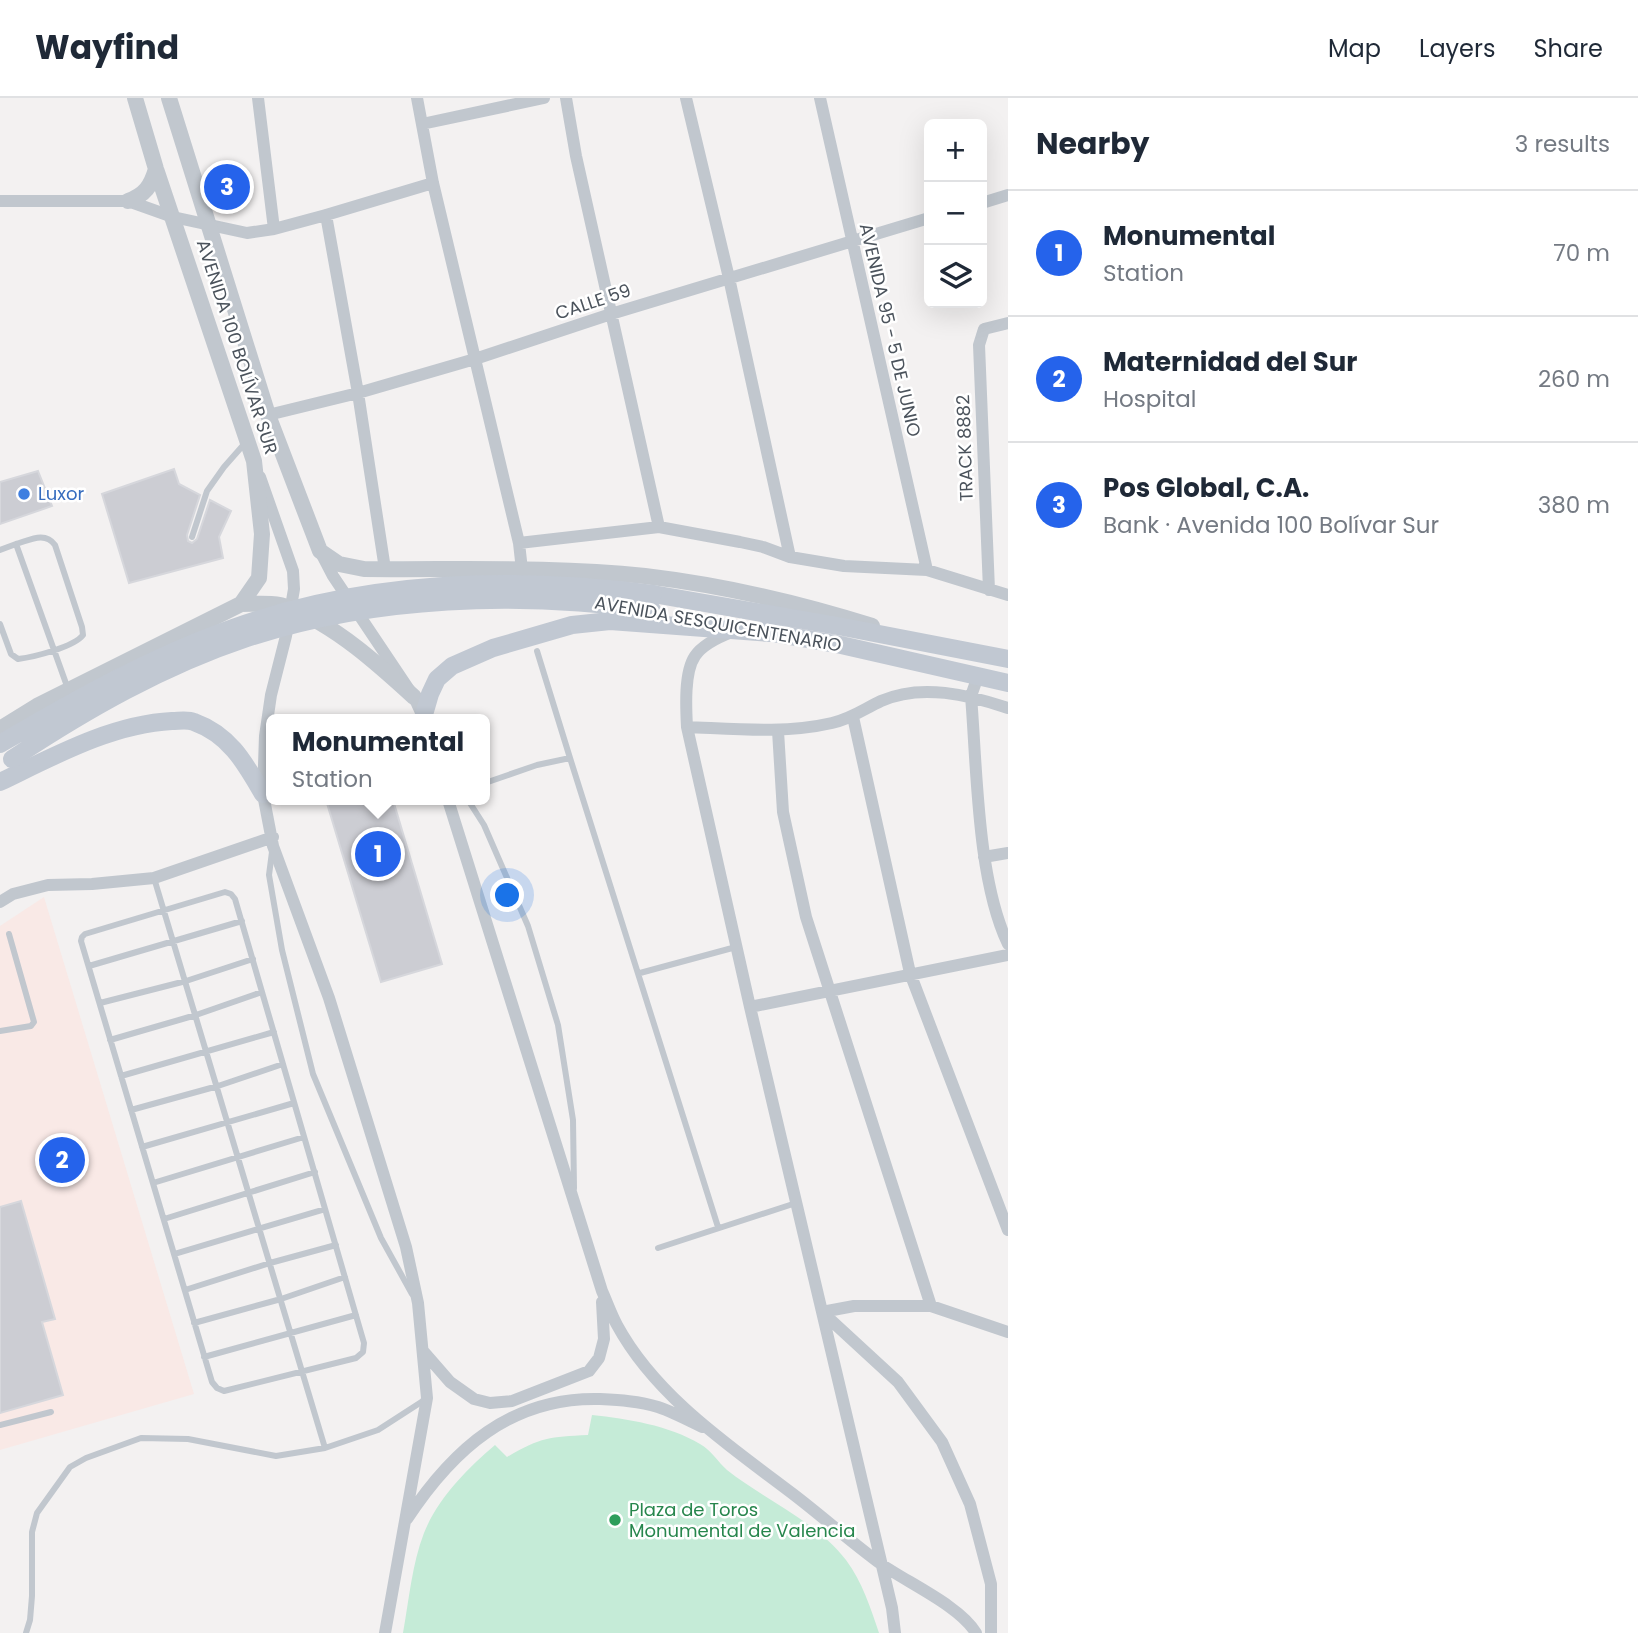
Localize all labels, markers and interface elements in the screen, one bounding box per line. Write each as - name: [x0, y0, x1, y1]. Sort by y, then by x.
- text: Wayfind: [35, 24, 179, 71]
- text: Map: [1328, 32, 1381, 65]
- text: Layers: [1419, 32, 1495, 65]
- text: Share: [1533, 32, 1603, 65]
- map controls: [924, 119, 987, 308]
- button: +: [924, 119, 987, 182]
- text: Nearby: [1036, 122, 1150, 165]
- text: 3 results: [1515, 128, 1610, 160]
- pin: 3: [204, 161, 250, 213]
- button: −: [924, 182, 987, 245]
- text: Monumental: [1103, 218, 1275, 254]
- street label: AVENIDA 95 - 5 DE JUNIO: [854, 221, 927, 439]
- street label: AVENIDA 100 BOLÍVAR SUR: [191, 236, 284, 457]
- text: 1: [1055, 237, 1063, 269]
- text: 70 m: [1553, 237, 1610, 269]
- button: layers: [924, 245, 987, 308]
- text: Station: [1103, 257, 1184, 289]
- street label: CALLE 59: [552, 278, 634, 326]
- text: Maternidad del Sur: [1103, 344, 1357, 380]
- text: 2: [1052, 363, 1066, 395]
- text: 260 m: [1538, 363, 1610, 395]
- text: Hospital: [1103, 383, 1196, 415]
- street label: TRACK 8882: [950, 394, 979, 502]
- text: Pos Global, C.A.: [1103, 470, 1309, 506]
- place label: Luxor: [38, 481, 84, 506]
- marker: Luxor: [16, 486, 32, 502]
- text: 3: [1052, 489, 1066, 521]
- text: 380 m: [1538, 489, 1610, 521]
- text: Bank · Avenida 100 Bolívar Sur: [1103, 509, 1439, 541]
- street label: AVENIDA SESQUICENTENARIO: [593, 589, 844, 658]
- popup: [266, 714, 490, 805]
- text: Monumental: [292, 724, 464, 760]
- text: Station: [292, 763, 373, 795]
- pin: 1: [355, 828, 401, 880]
- your location: [490, 878, 524, 912]
- pin: 2: [39, 1134, 85, 1186]
- place label: Plaza de Toros Monumental de Valencia: [629, 1497, 855, 1543]
- marker: Plaza de Toros Monumental de Valencia: [607, 1512, 623, 1528]

